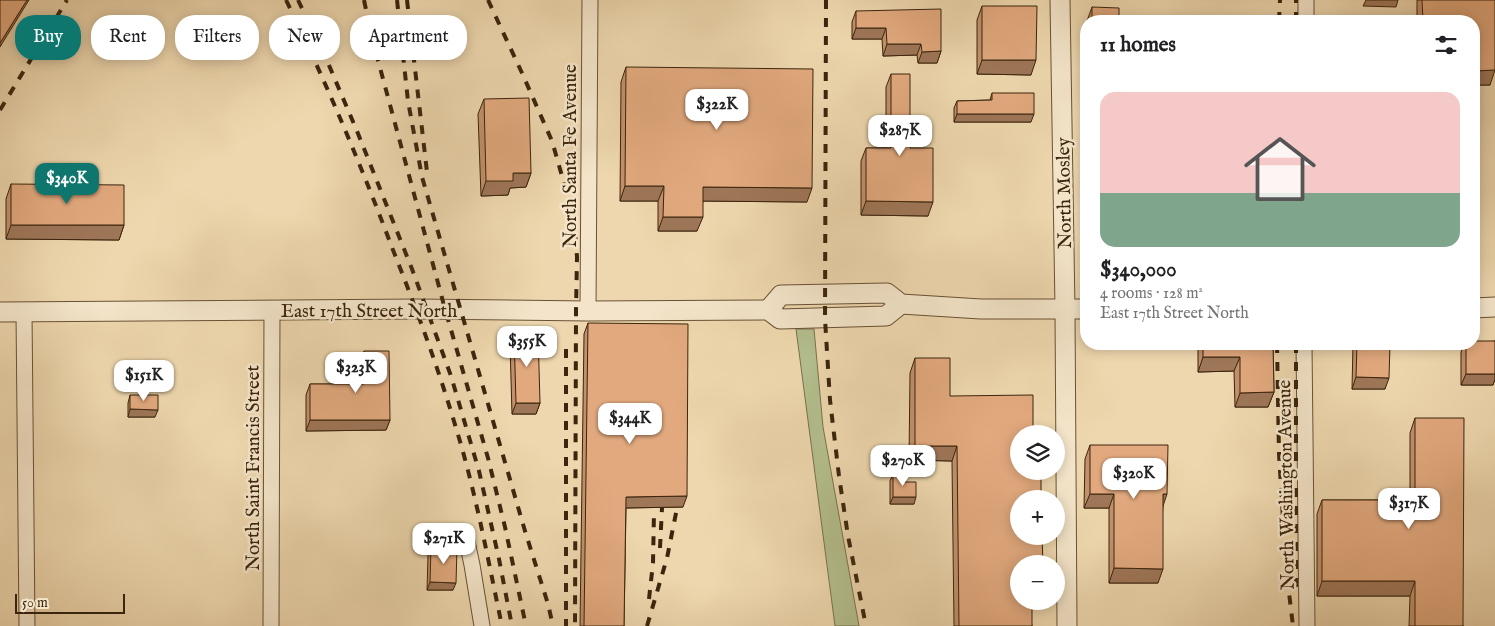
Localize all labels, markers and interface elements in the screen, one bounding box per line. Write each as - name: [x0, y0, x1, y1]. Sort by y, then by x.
- chip: Buy: [15, 15, 81, 60]
- chip: Rent: [91, 15, 165, 60]
- chip: Filters: [175, 15, 259, 60]
- chip: New: [269, 15, 340, 60]
- chip: Apartment: [350, 15, 467, 60]
- icon: filters: [1432, 31, 1460, 59]
- text: 11 homes: [1100, 32, 1176, 59]
- street label: North Santa Fe Avenue: [559, 64, 583, 248]
- pin: $322K: [682, 88, 752, 131]
- text: $322K: [696, 95, 738, 115]
- pin: $287K: [865, 114, 935, 157]
- text: $287K: [879, 121, 921, 141]
- icon: home: [1235, 124, 1325, 214]
- street label: North Mosley: [1052, 136, 1078, 249]
- pin: $340K: [32, 162, 102, 205]
- text: $340K: [46, 169, 88, 189]
- text: $340,000: [1100, 257, 1177, 284]
- text: 4 rooms · 128 m²: [1100, 284, 1203, 304]
- street label: East 17th Street North: [281, 300, 457, 324]
- text: East 17th Street North: [1100, 304, 1249, 324]
- pin: $355K: [492, 326, 562, 368]
- text: $355K: [508, 332, 546, 352]
- pin: $323K: [321, 352, 391, 394]
- text: $323K: [336, 358, 376, 378]
- pin: $151K: [109, 360, 179, 402]
- street label: North Saint Francis Street: [242, 365, 266, 571]
- text: $151K: [125, 366, 163, 386]
- street label: North Washington Avenue: [1273, 379, 1301, 590]
- pin: $344K: [595, 402, 665, 445]
- text: $344K: [609, 409, 651, 429]
- map controls: [1010, 425, 1065, 610]
- button: layers: [1010, 425, 1065, 480]
- pin: $270K: [868, 444, 938, 487]
- text: $270K: [881, 451, 925, 471]
- pin: $320K: [1099, 458, 1169, 500]
- text: $320K: [1113, 464, 1155, 484]
- pin: $317K: [1374, 488, 1444, 530]
- button: +: [1010, 490, 1065, 545]
- text: $317K: [1389, 494, 1429, 514]
- pin: $271K: [409, 522, 479, 565]
- text: $271K: [423, 529, 465, 549]
- button: −: [1010, 555, 1065, 610]
- scale bar: [15, 591, 125, 614]
- text: 50 m: [22, 594, 48, 612]

